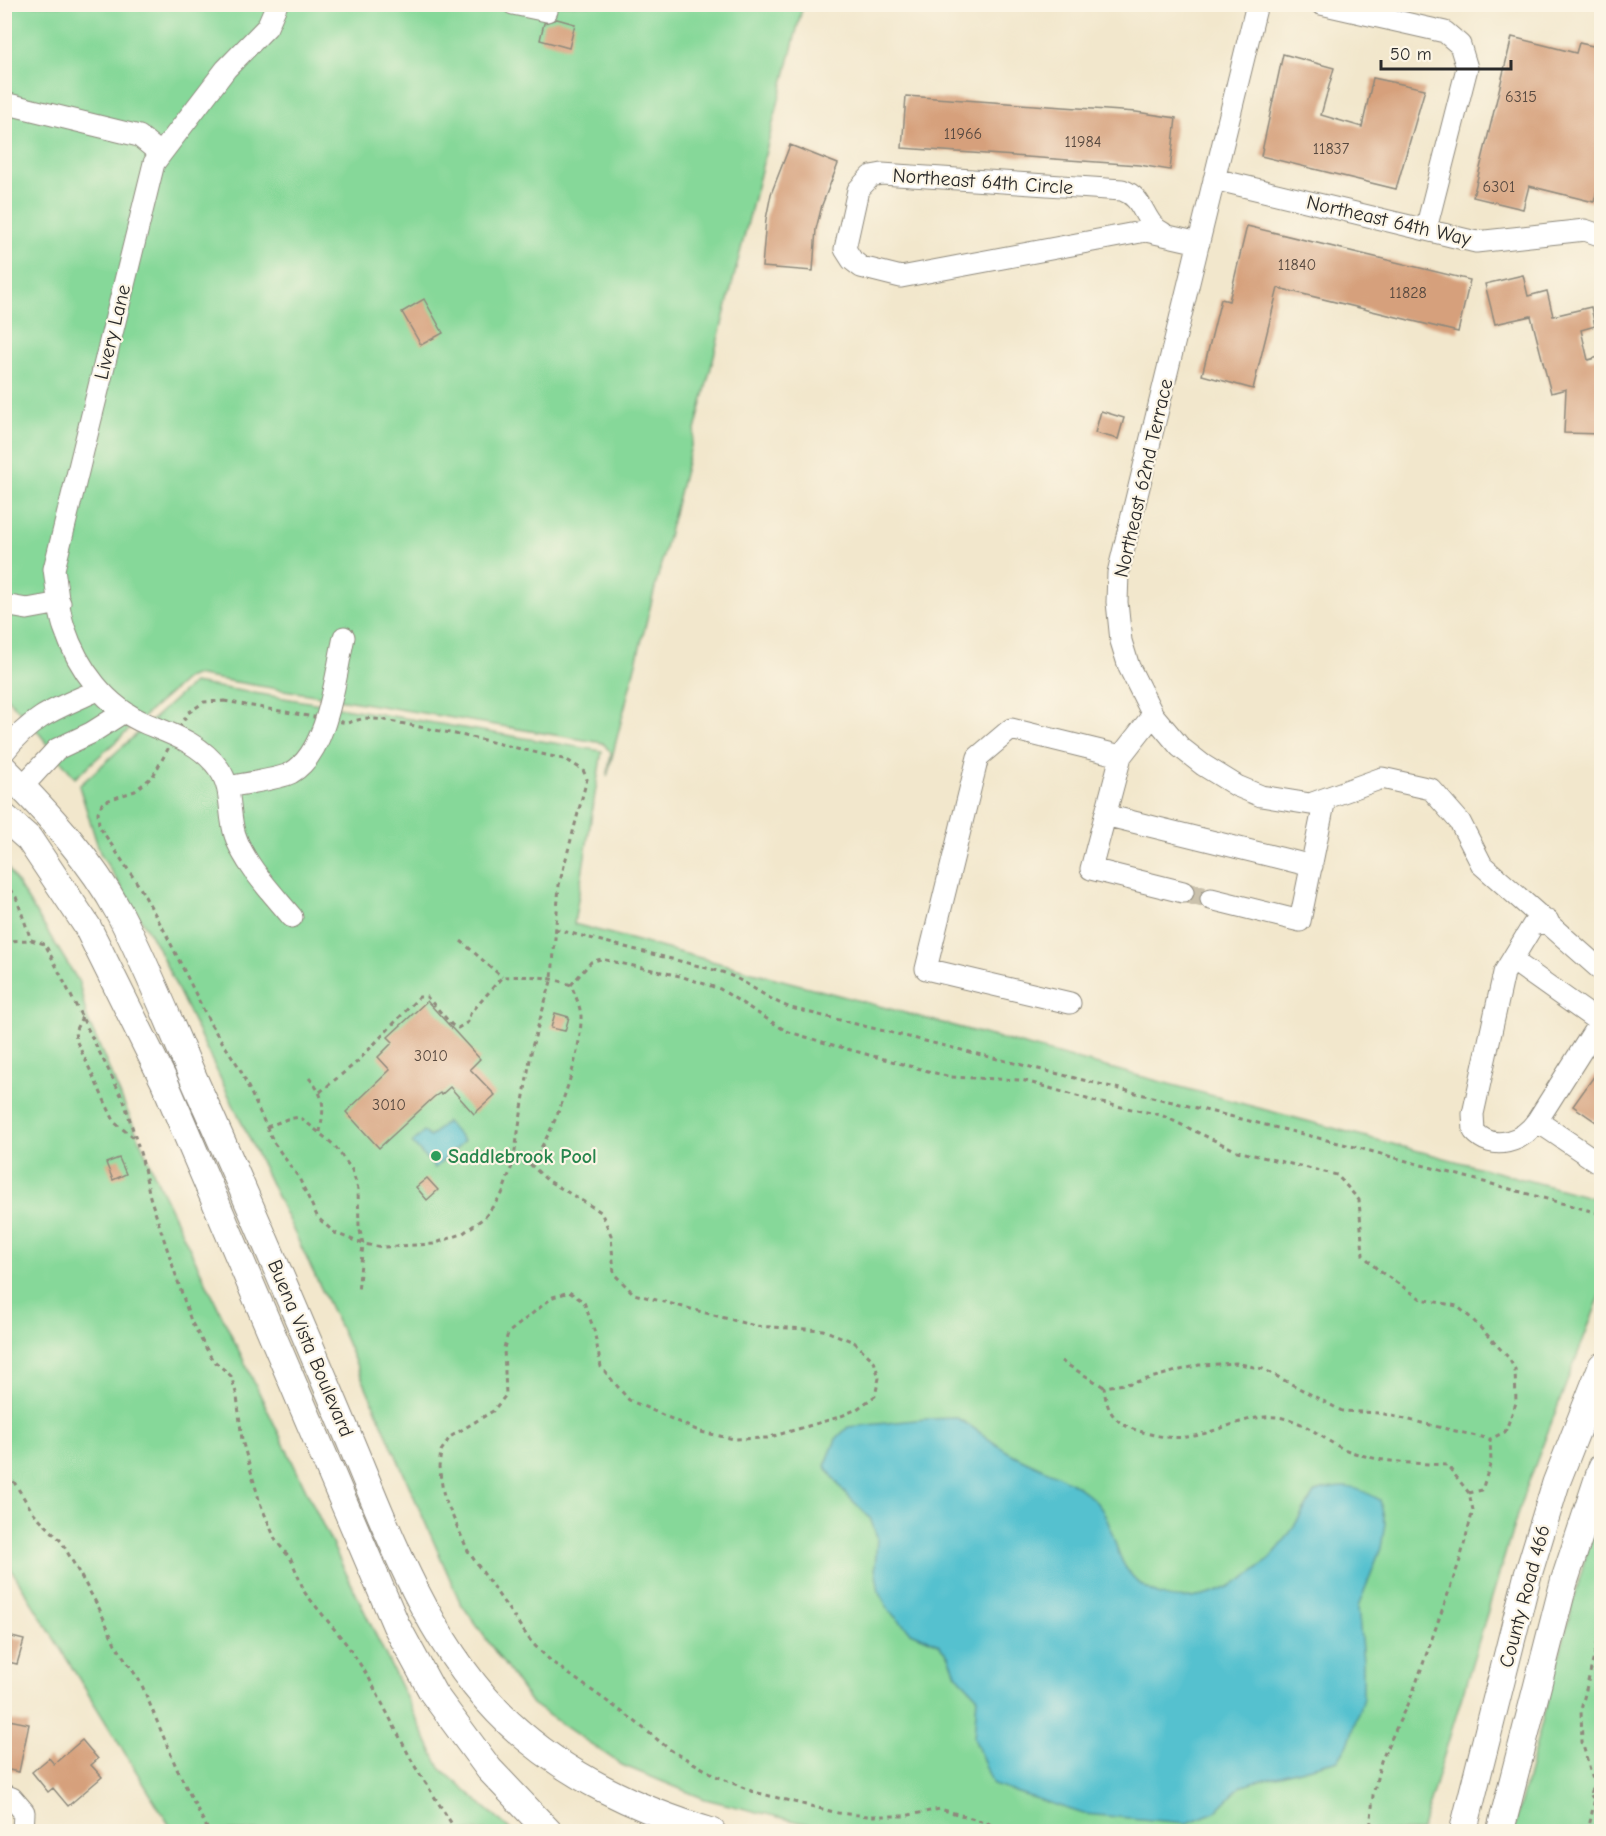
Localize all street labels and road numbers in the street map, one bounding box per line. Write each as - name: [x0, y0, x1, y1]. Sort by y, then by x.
- street label: Northeast 64th Circle: [892, 164, 1074, 199]
- street label: Northeast 64th Way: [1304, 190, 1473, 251]
- street label: Livery Lane: [90, 282, 135, 382]
- street label: Northeast 62nd Terrace: [1109, 377, 1178, 580]
- street label: Buena Vista Boulevard: [263, 1256, 358, 1440]
- street label: County Road 466: [1494, 1522, 1555, 1670]

